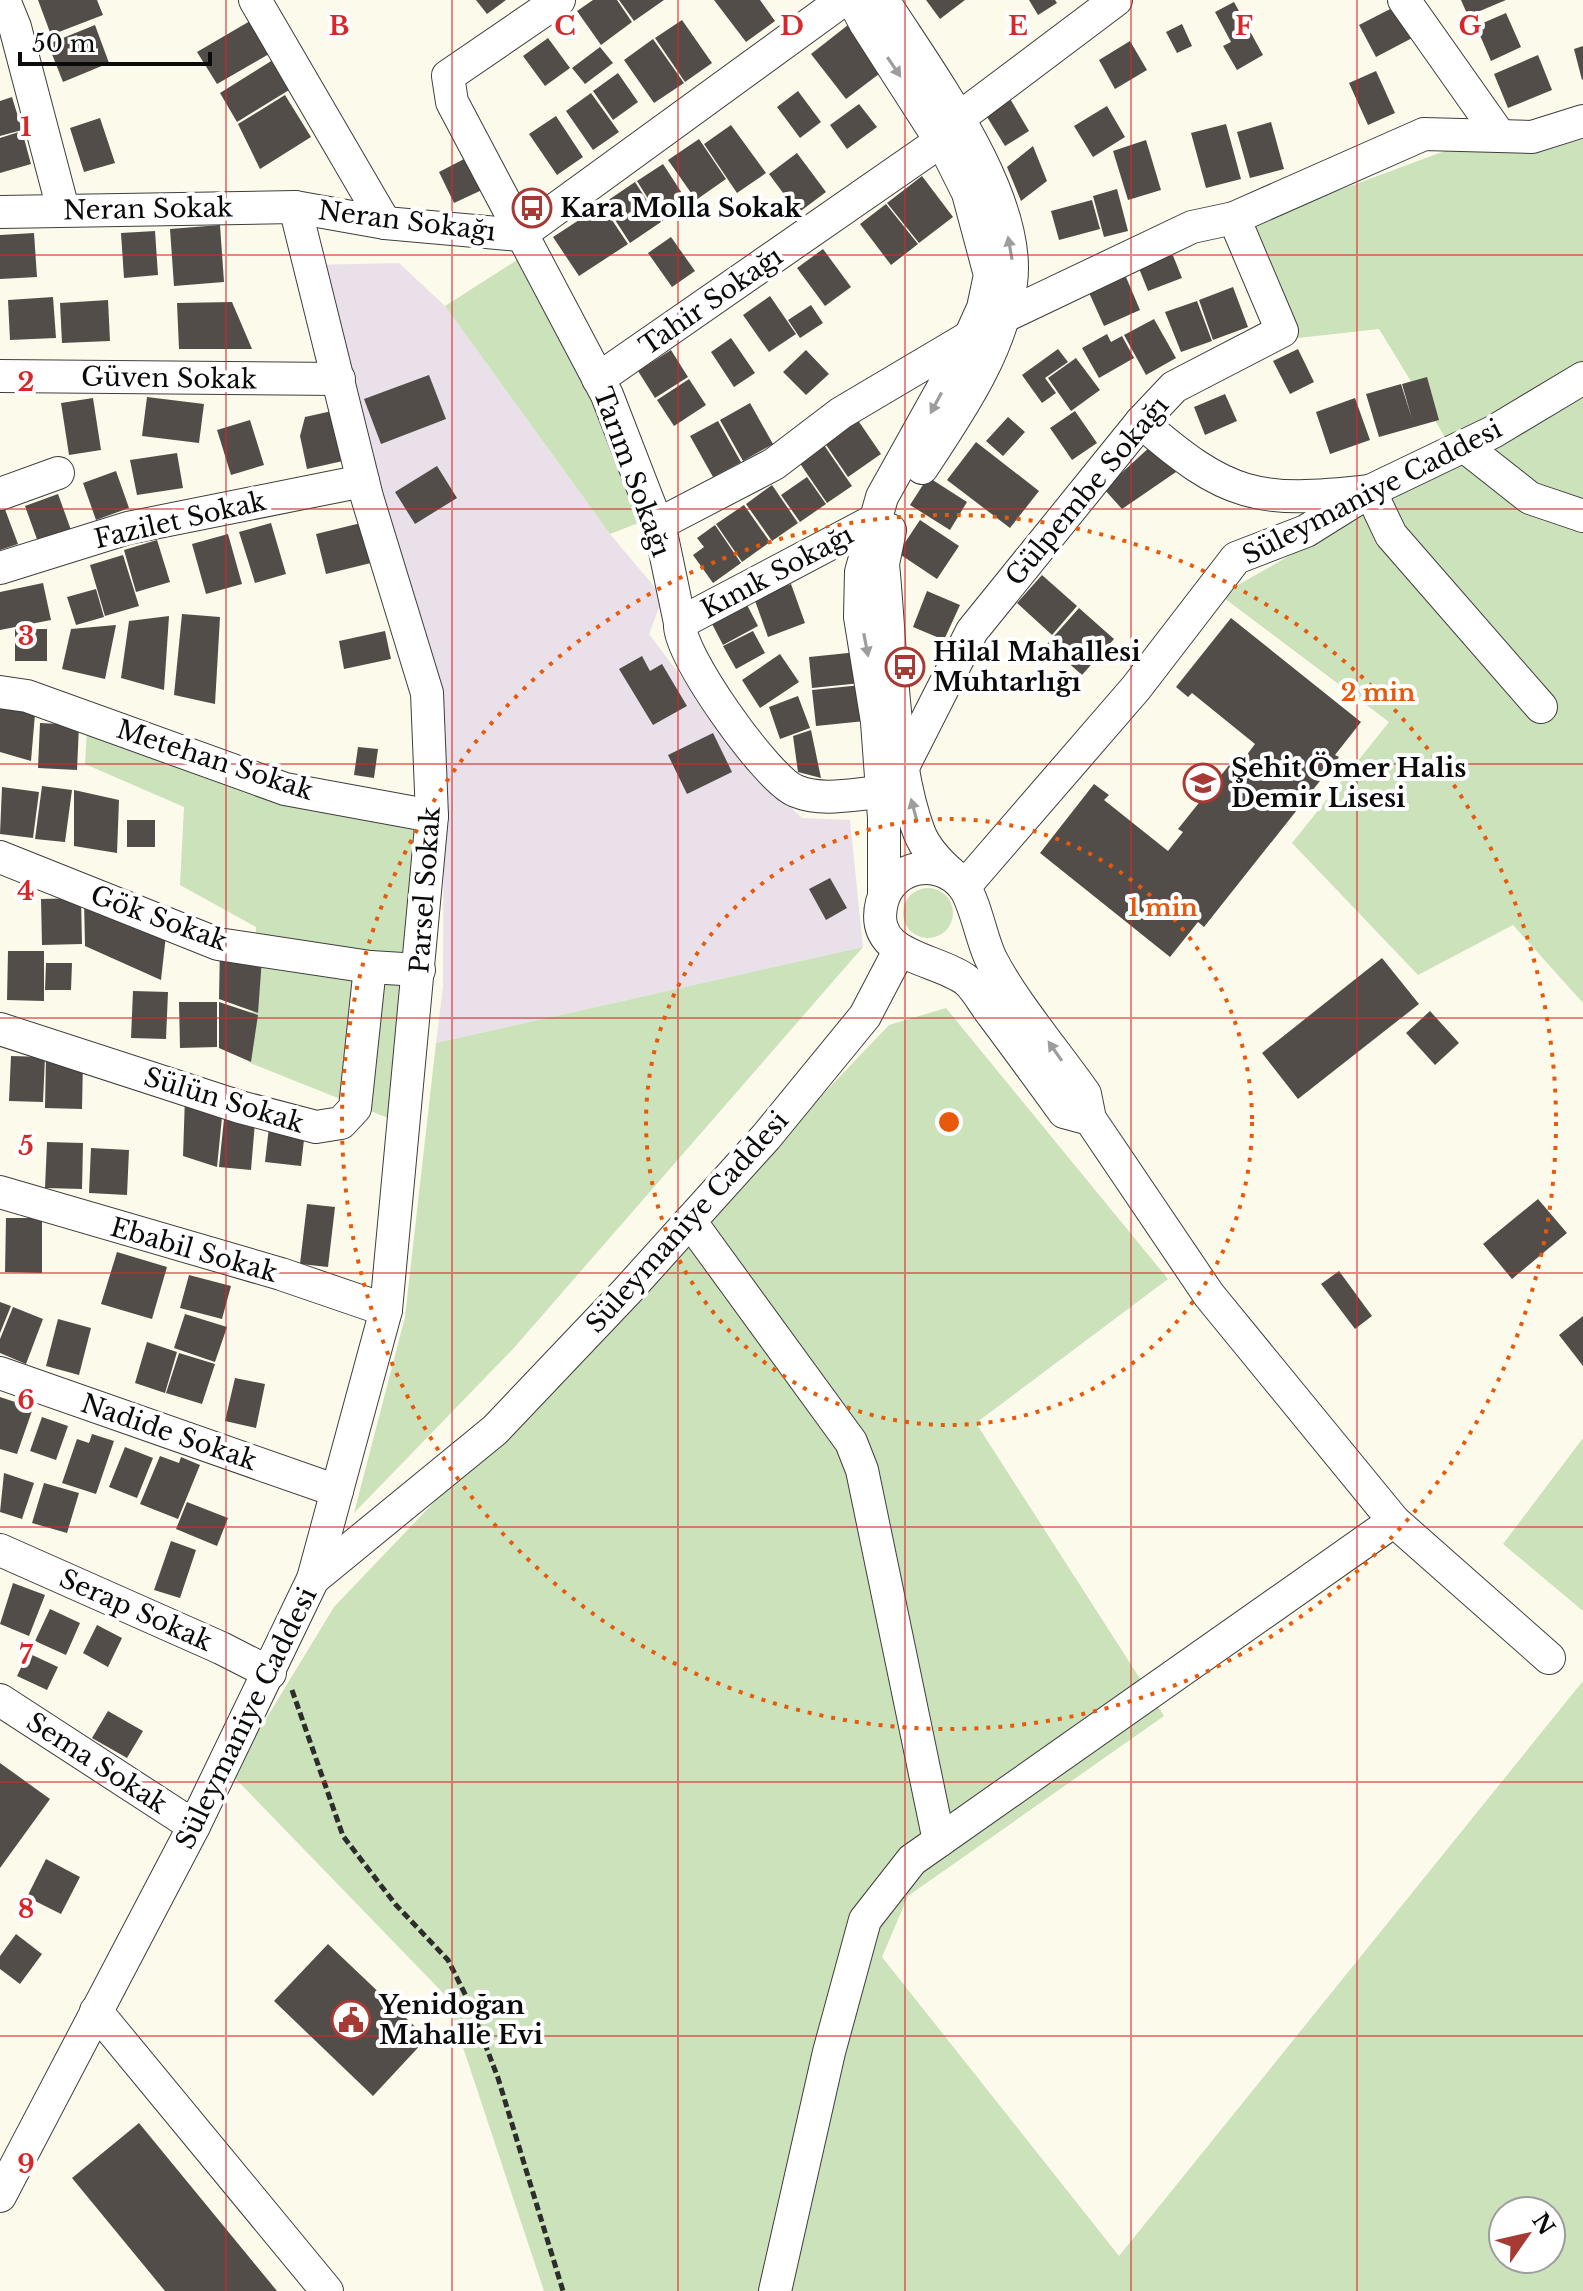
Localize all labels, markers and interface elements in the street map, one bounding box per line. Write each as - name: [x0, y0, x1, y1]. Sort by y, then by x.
- text: B: [329, 10, 349, 42]
- text: C: [554, 10, 576, 42]
- text: D: [780, 10, 804, 42]
- text: E: [1008, 10, 1028, 42]
- text: F: [1235, 10, 1253, 42]
- text: G: [1459, 10, 1482, 42]
- scale bar: [20, 16, 210, 66]
- text: 50 m: [32, 29, 96, 58]
- one-way arrow: [886, 56, 901, 77]
- text: 1: [20, 111, 32, 143]
- bus stop icon: Kara Molla Sokak: [511, 187, 553, 229]
- street label: Neran Sokak: [63, 192, 233, 226]
- place label: Kara Molla Sokak: [560, 192, 802, 224]
- street label: Neran Sokağı: [317, 194, 498, 248]
- one-way arrow: [1003, 235, 1015, 260]
- street label: Tahir Sokağı: [633, 240, 789, 362]
- street label: Güven Sokak: [81, 360, 257, 396]
- text: 2: [18, 366, 34, 398]
- street label: Tarım Sokağı: [587, 383, 677, 561]
- street label: Gülpembe Sokağı: [999, 390, 1175, 592]
- one-way arrow: [929, 392, 942, 415]
- street label: Süleymaniye Caddesi: [1237, 413, 1507, 571]
- street label: Fazilet Sokak: [91, 485, 269, 555]
- street label: Kınık Sokağı: [695, 518, 859, 625]
- text: 3: [18, 620, 34, 652]
- one-way arrow: [860, 633, 872, 658]
- place label: Hilal Mahallesi Muhtarlığı: [933, 636, 1141, 698]
- bus stop icon: Hilal Mahallesi Muhtarlığı: [884, 646, 926, 688]
- text: 2 min: [1341, 678, 1416, 707]
- street label: Metehan Sokak: [112, 713, 318, 807]
- place label: Şehit Ömer Halis Demir Lisesi: [1231, 752, 1466, 814]
- school or university icon: Şehit Ömer Halis Demir Lisesi: [1182, 762, 1224, 804]
- one-way arrow: [907, 798, 919, 823]
- street label: Parsel Sokak: [403, 805, 447, 975]
- text: 4: [17, 875, 35, 907]
- street label: Gök Sokak: [86, 879, 232, 957]
- text: 1 min: [1128, 893, 1198, 922]
- one-way arrow: [1048, 1041, 1063, 1062]
- street label: Sülün Sokak: [140, 1060, 308, 1140]
- street label: Süleymaniye Caddesi: [579, 1105, 795, 1339]
- centre of rings: [935, 1108, 963, 1136]
- text: 5: [18, 1130, 34, 1162]
- street label: Ebabil Sokak: [107, 1211, 281, 1289]
- text: 6: [17, 1384, 35, 1416]
- street label: Nadide Sokak: [77, 1387, 261, 1477]
- street label: Serap Sokak: [55, 1562, 217, 1658]
- street label: Süleymaniye Caddesi: [169, 1582, 323, 1854]
- text: 7: [19, 1639, 33, 1671]
- street label: Sema Sokak: [21, 1706, 173, 1820]
- text: 8: [18, 1893, 34, 1925]
- place label: Yenidoğan Mahalle Evi: [378, 1989, 543, 2051]
- public building icon: Yenidoğan Mahalle Evi: [330, 1999, 372, 2041]
- text: 9: [17, 2148, 35, 2180]
- north arrow: [1487, 2195, 1567, 2275]
- text: N: [1526, 2208, 1560, 2240]

